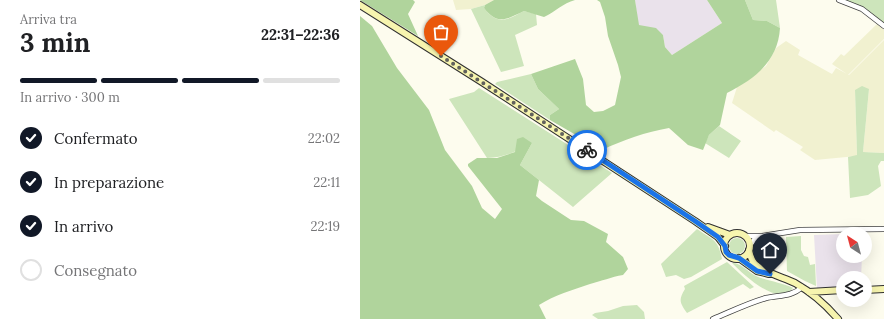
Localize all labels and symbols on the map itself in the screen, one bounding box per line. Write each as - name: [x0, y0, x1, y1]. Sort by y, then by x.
- pin: [424, 15, 458, 56]
- courier: [567, 130, 607, 170]
- north arrow: [836, 227, 872, 263]
- pin: [753, 233, 787, 274]

